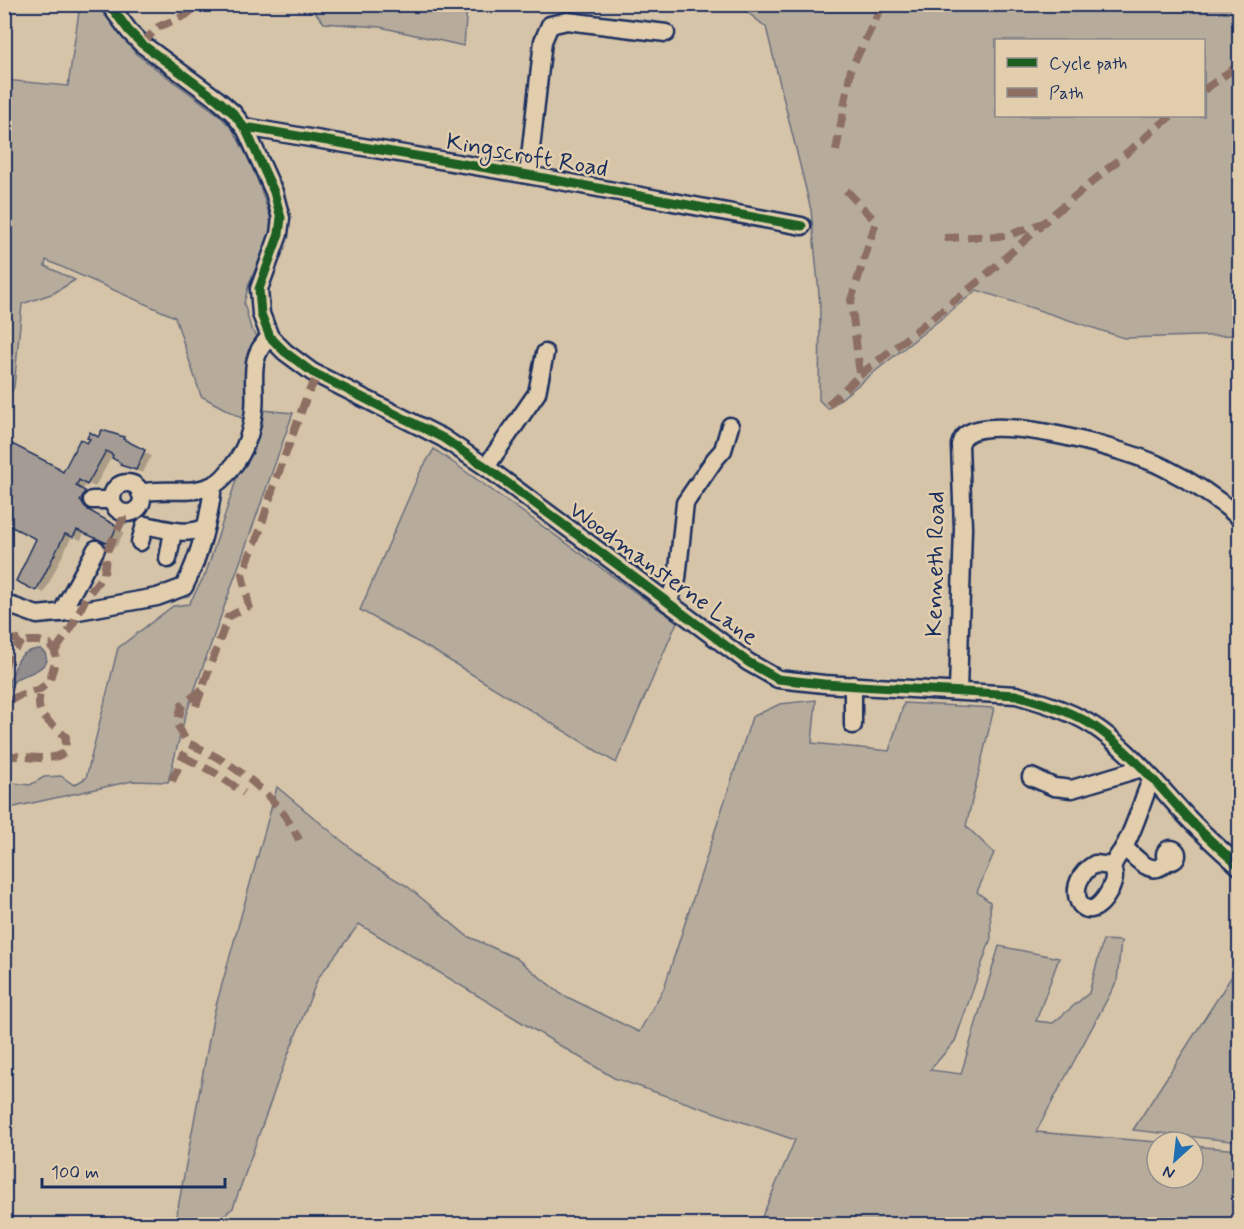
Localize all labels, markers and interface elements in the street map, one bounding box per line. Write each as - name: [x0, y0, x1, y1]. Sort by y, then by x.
- legend: [995, 39, 1205, 117]
- text: Cycle path: [1049, 52, 1127, 76]
- text: Path: [1049, 82, 1084, 106]
- street label: Kingscroft Road: [443, 127, 610, 187]
- street label: Kenneth Road: [919, 491, 953, 637]
- street label: Woodmansterne Lane: [562, 495, 764, 653]
- north arrow: [1145, 1130, 1205, 1190]
- scale bar: [42, 1151, 225, 1189]
- text: N: [1159, 1160, 1178, 1184]
- text: 100 m: [51, 1161, 99, 1185]

